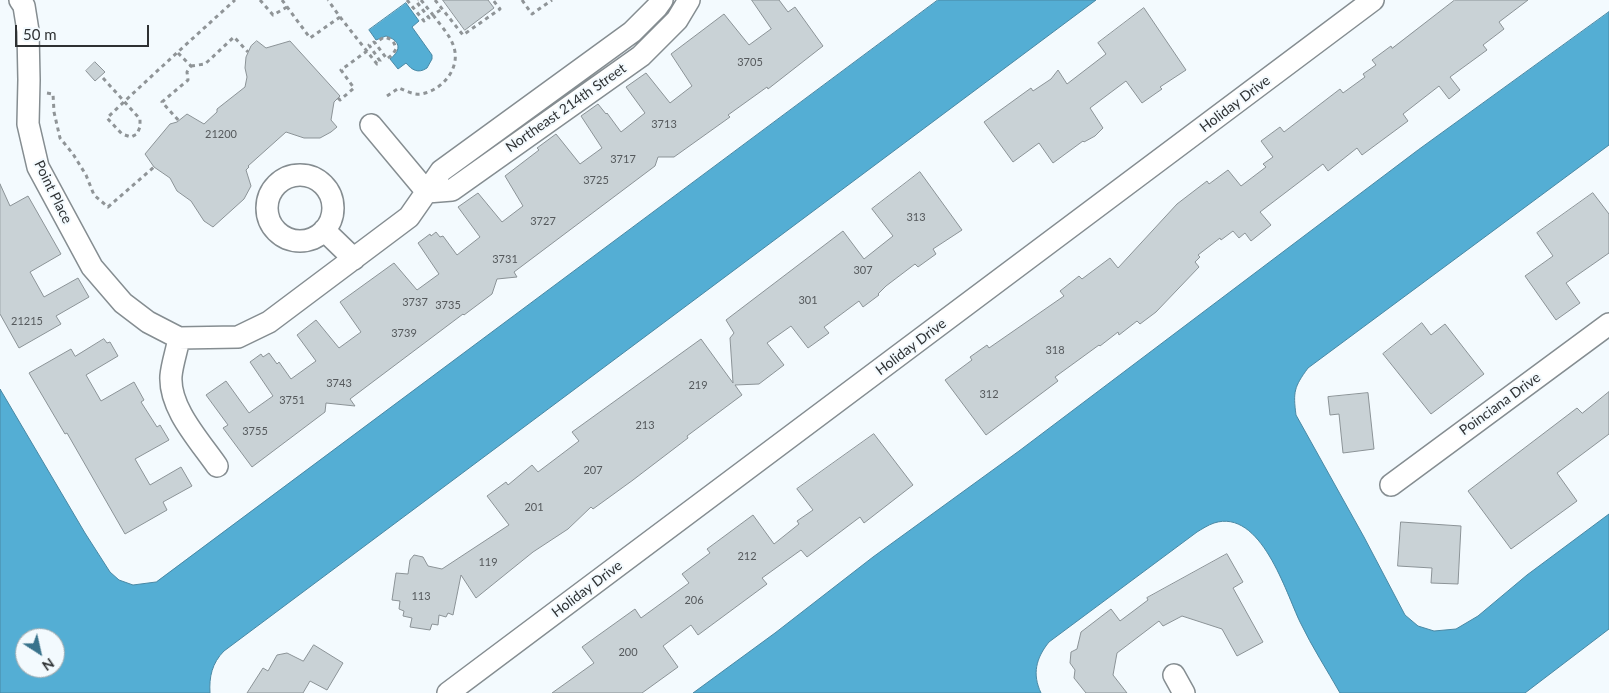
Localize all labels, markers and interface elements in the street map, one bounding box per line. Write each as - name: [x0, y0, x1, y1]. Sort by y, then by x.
- scale bar: [18, 15, 151, 47]
- text: 50 m: [23, 25, 57, 43]
- house number: 3705: [737, 55, 763, 69]
- street label: Northeast 214th Street: [503, 60, 629, 156]
- street label: Holiday Drive: [1196, 72, 1274, 136]
- house number: 3713: [651, 117, 677, 131]
- house number: 21200: [205, 127, 237, 141]
- house number: 3717: [610, 152, 636, 166]
- street label: Point Place: [30, 158, 76, 226]
- house number: 3725: [583, 173, 609, 187]
- house number: 313: [906, 210, 926, 224]
- house number: 3727: [530, 214, 556, 228]
- house number: 3731: [492, 252, 518, 266]
- house number: 307: [853, 263, 873, 277]
- house number: 301: [798, 293, 818, 307]
- house number: 3737: [402, 295, 428, 309]
- house number: 3735: [435, 298, 461, 312]
- house number: 21215: [11, 314, 43, 328]
- street label: Holiday Drive: [872, 315, 950, 379]
- house number: 3739: [391, 326, 417, 340]
- house number: 318: [1045, 343, 1065, 357]
- street label: Poinciana Drive: [1456, 369, 1544, 439]
- house number: 3743: [326, 376, 352, 390]
- house number: 219: [688, 378, 708, 392]
- house number: 312: [979, 387, 999, 401]
- house number: 3751: [279, 393, 305, 407]
- house number: 213: [635, 418, 655, 432]
- house number: 3755: [242, 424, 268, 438]
- house number: 207: [583, 463, 603, 477]
- house number: 201: [524, 500, 544, 514]
- house number: 212: [737, 549, 757, 563]
- house number: 119: [478, 555, 498, 569]
- street label: Holiday Drive: [548, 557, 626, 621]
- house number: 113: [411, 589, 431, 603]
- house number: 206: [684, 593, 704, 607]
- north arrow: [15, 628, 65, 678]
- house number: 200: [618, 645, 638, 659]
- text: N: [39, 655, 58, 675]

